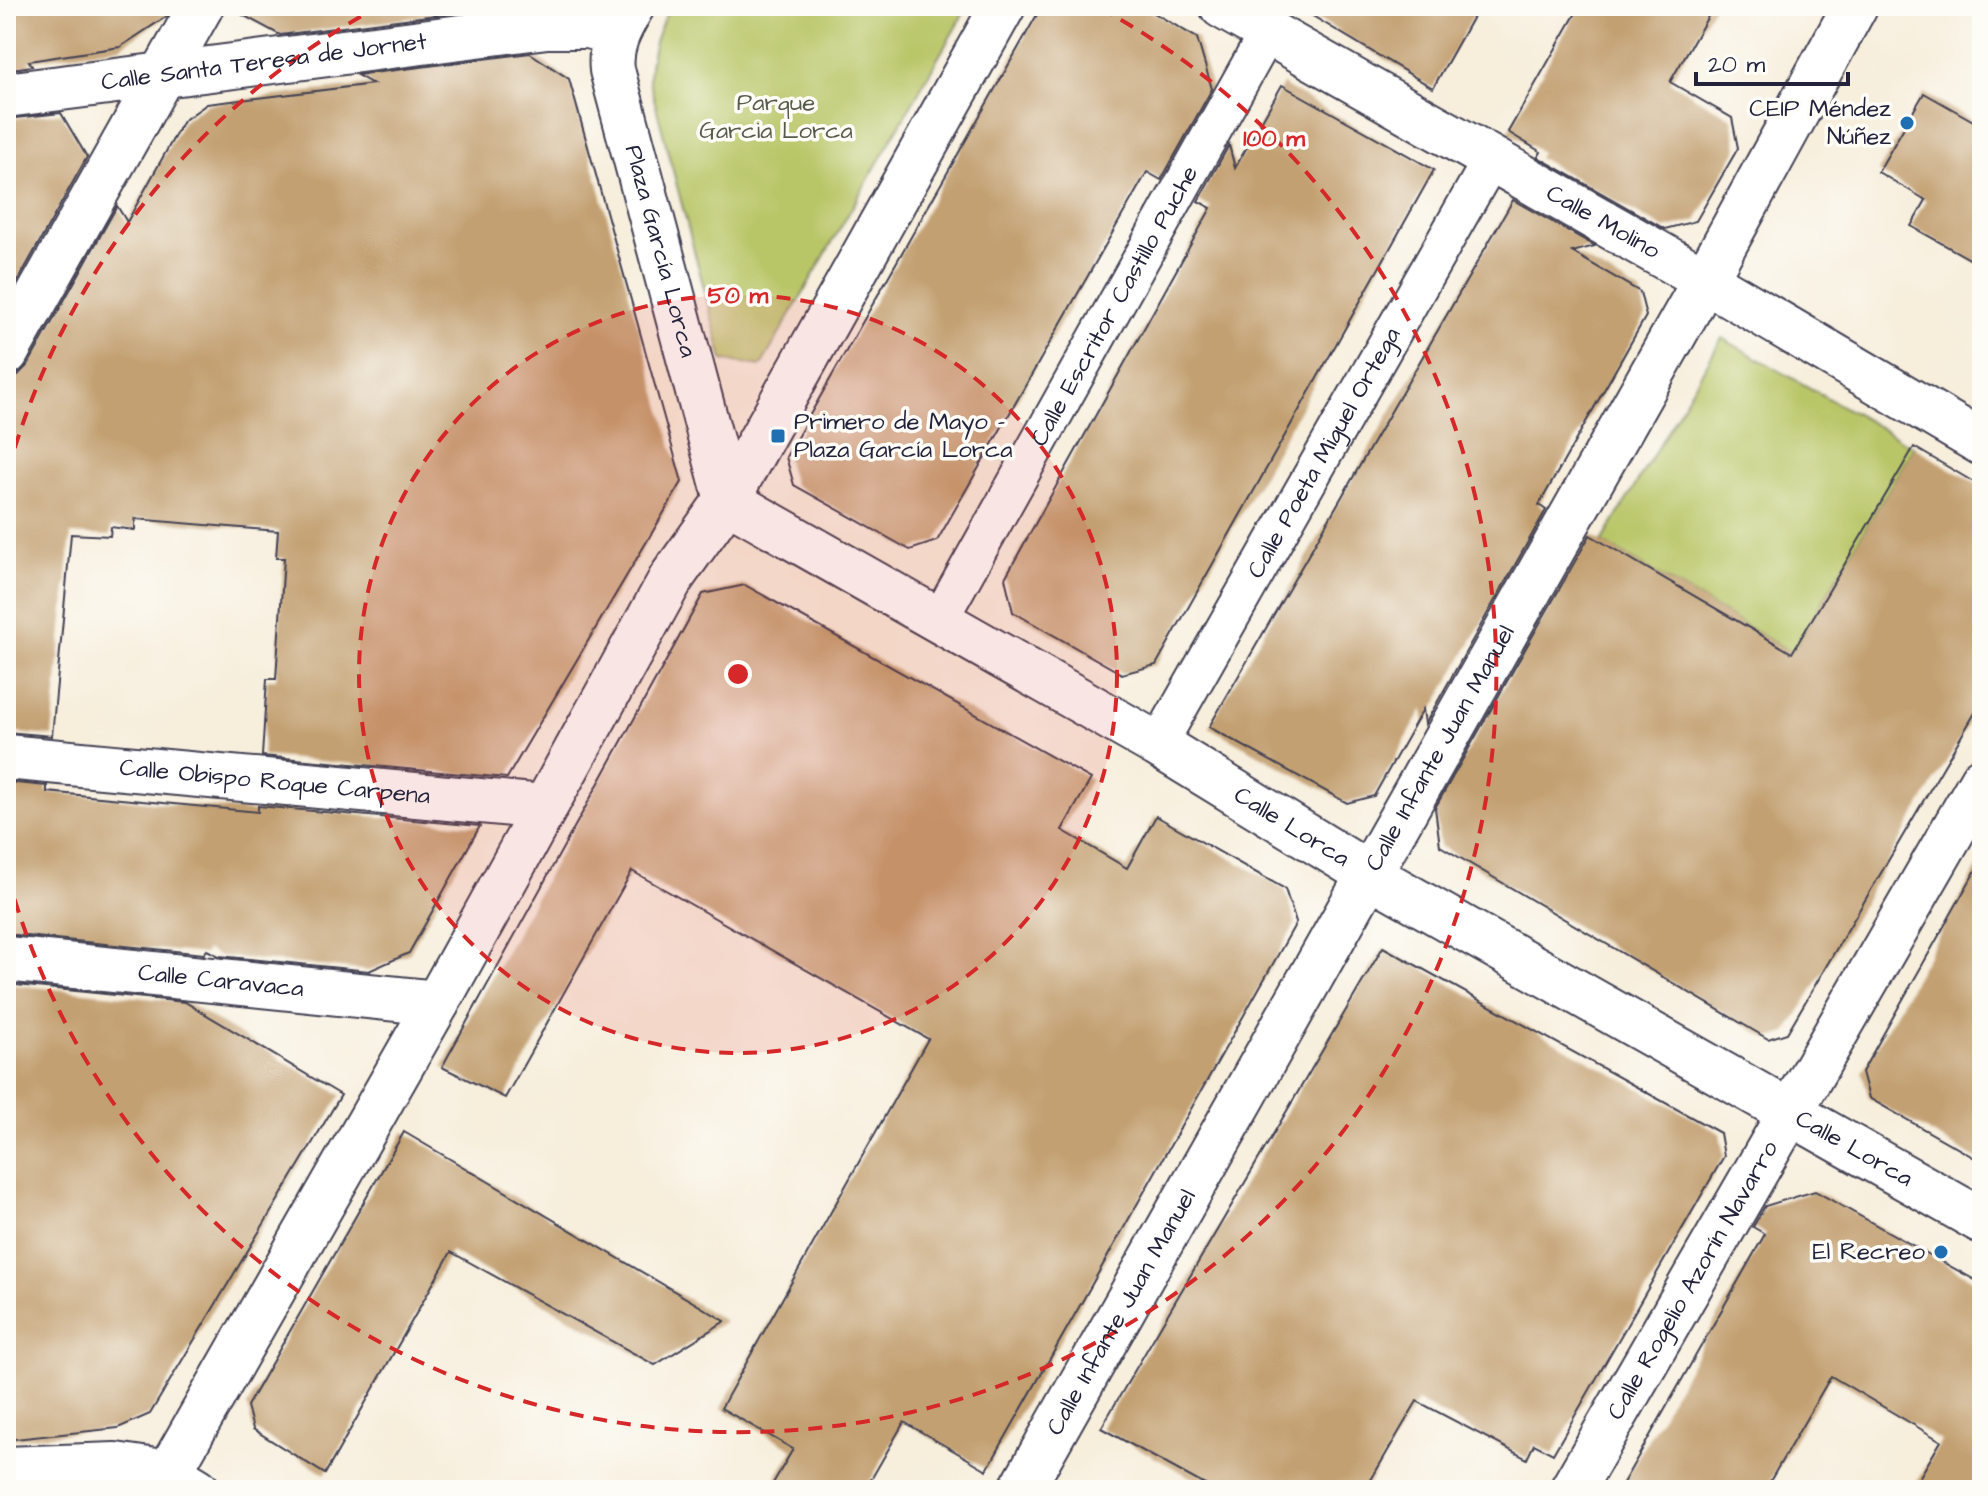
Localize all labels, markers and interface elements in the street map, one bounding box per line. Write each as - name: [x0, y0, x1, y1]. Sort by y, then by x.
- street label: Calle Santa Teresa de Jornet: [99, 24, 429, 100]
- scale bar: [1696, 36, 1848, 86]
- text: 20 m: [1708, 48, 1765, 82]
- park label: Parque Garcia Lorca: [699, 86, 853, 148]
- place label: CEIP Méndez Núñez: [1749, 92, 1891, 154]
- marker: CEIP Méndez Núñez: [1898, 114, 1916, 132]
- text: 100 m: [1243, 122, 1305, 156]
- street label: Plaza García Lorca: [616, 141, 705, 361]
- street label: Calle Escritor Castillo Puche: [1023, 160, 1207, 453]
- street label: Calle Molino: [1540, 176, 1666, 268]
- text: 50 m: [708, 279, 769, 313]
- street label: Calle Poeta Miguel Ortega: [1239, 321, 1409, 585]
- place label: Primero de Mayo - Plaza García Lorca: [794, 405, 1012, 467]
- marker: Primero de Mayo - Plaza García Lorca: [769, 427, 787, 445]
- street label: Calle Infante Juan Manuel: [1357, 619, 1523, 877]
- centre of rings: [724, 660, 752, 688]
- street label: Calle Obispo Roque Carpena: [118, 751, 432, 813]
- street label: Calle Lorca: [1227, 778, 1356, 875]
- street label: Calle Caravaca: [137, 956, 305, 1006]
- street label: Calle Lorca: [1789, 1102, 1919, 1195]
- street label: Calle Rogelio Azorín Navarro: [1599, 1134, 1787, 1426]
- street label: Calle Infante Juan Manuel: [1038, 1183, 1204, 1442]
- place label: El Recreo: [1812, 1235, 1926, 1269]
- marker: El Recreo: [1932, 1243, 1950, 1261]

